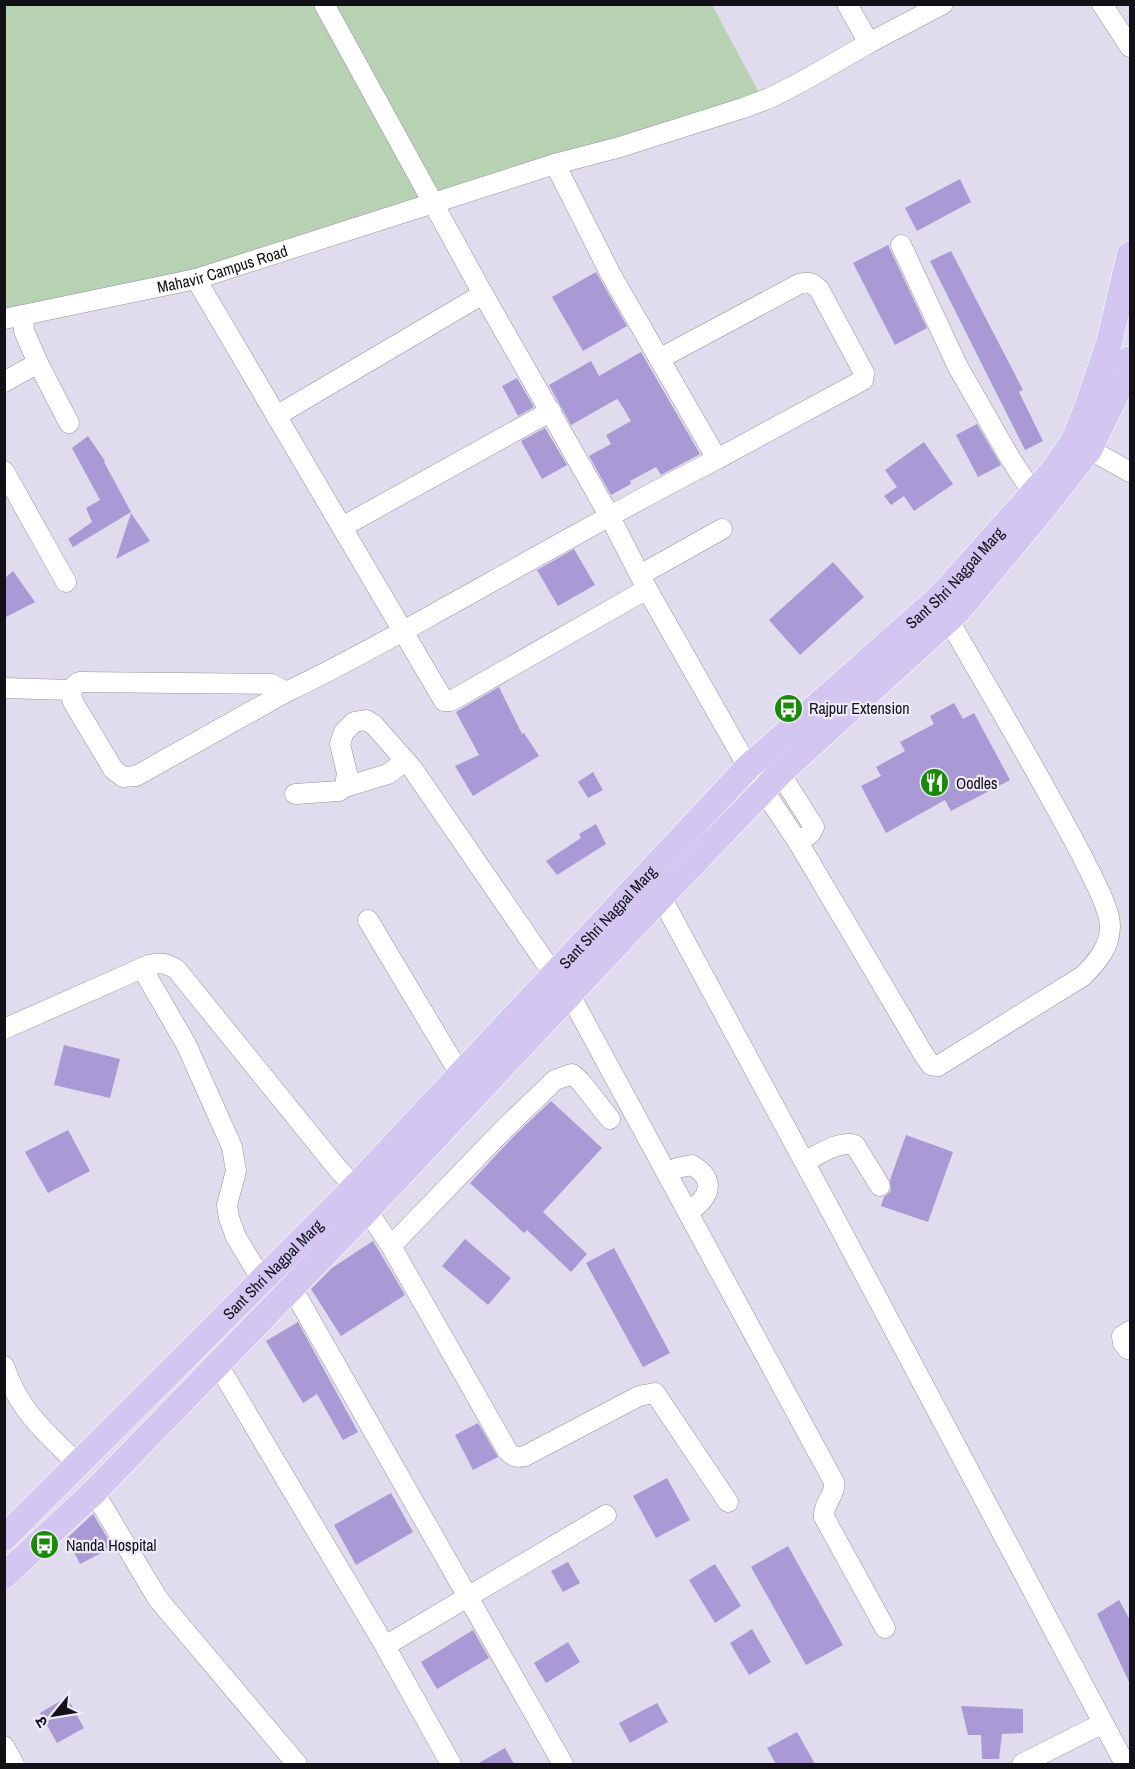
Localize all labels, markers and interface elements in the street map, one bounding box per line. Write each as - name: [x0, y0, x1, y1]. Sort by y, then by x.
- street label: Mahavir Campus Road: [155, 239, 290, 298]
- street label: Sant Shri Nagpal Marg: [901, 522, 1009, 634]
- bus stop icon: Rajpur Extension: [772, 692, 804, 724]
- place label: Rajpur Extension: [809, 697, 910, 719]
- restaurant icon: Oodles: [919, 767, 951, 799]
- place label: Oodles: [956, 772, 998, 794]
- street label: Sant Shri Nagpal Marg: [554, 860, 662, 973]
- street label: Sant Shri Nagpal Marg: [218, 1214, 328, 1324]
- bus stop icon: Nanda Hospital: [29, 1529, 61, 1561]
- place label: Nanda Hospital: [66, 1534, 157, 1556]
- north arrow: [24, 1685, 84, 1745]
- text: उ: [29, 1712, 53, 1732]

